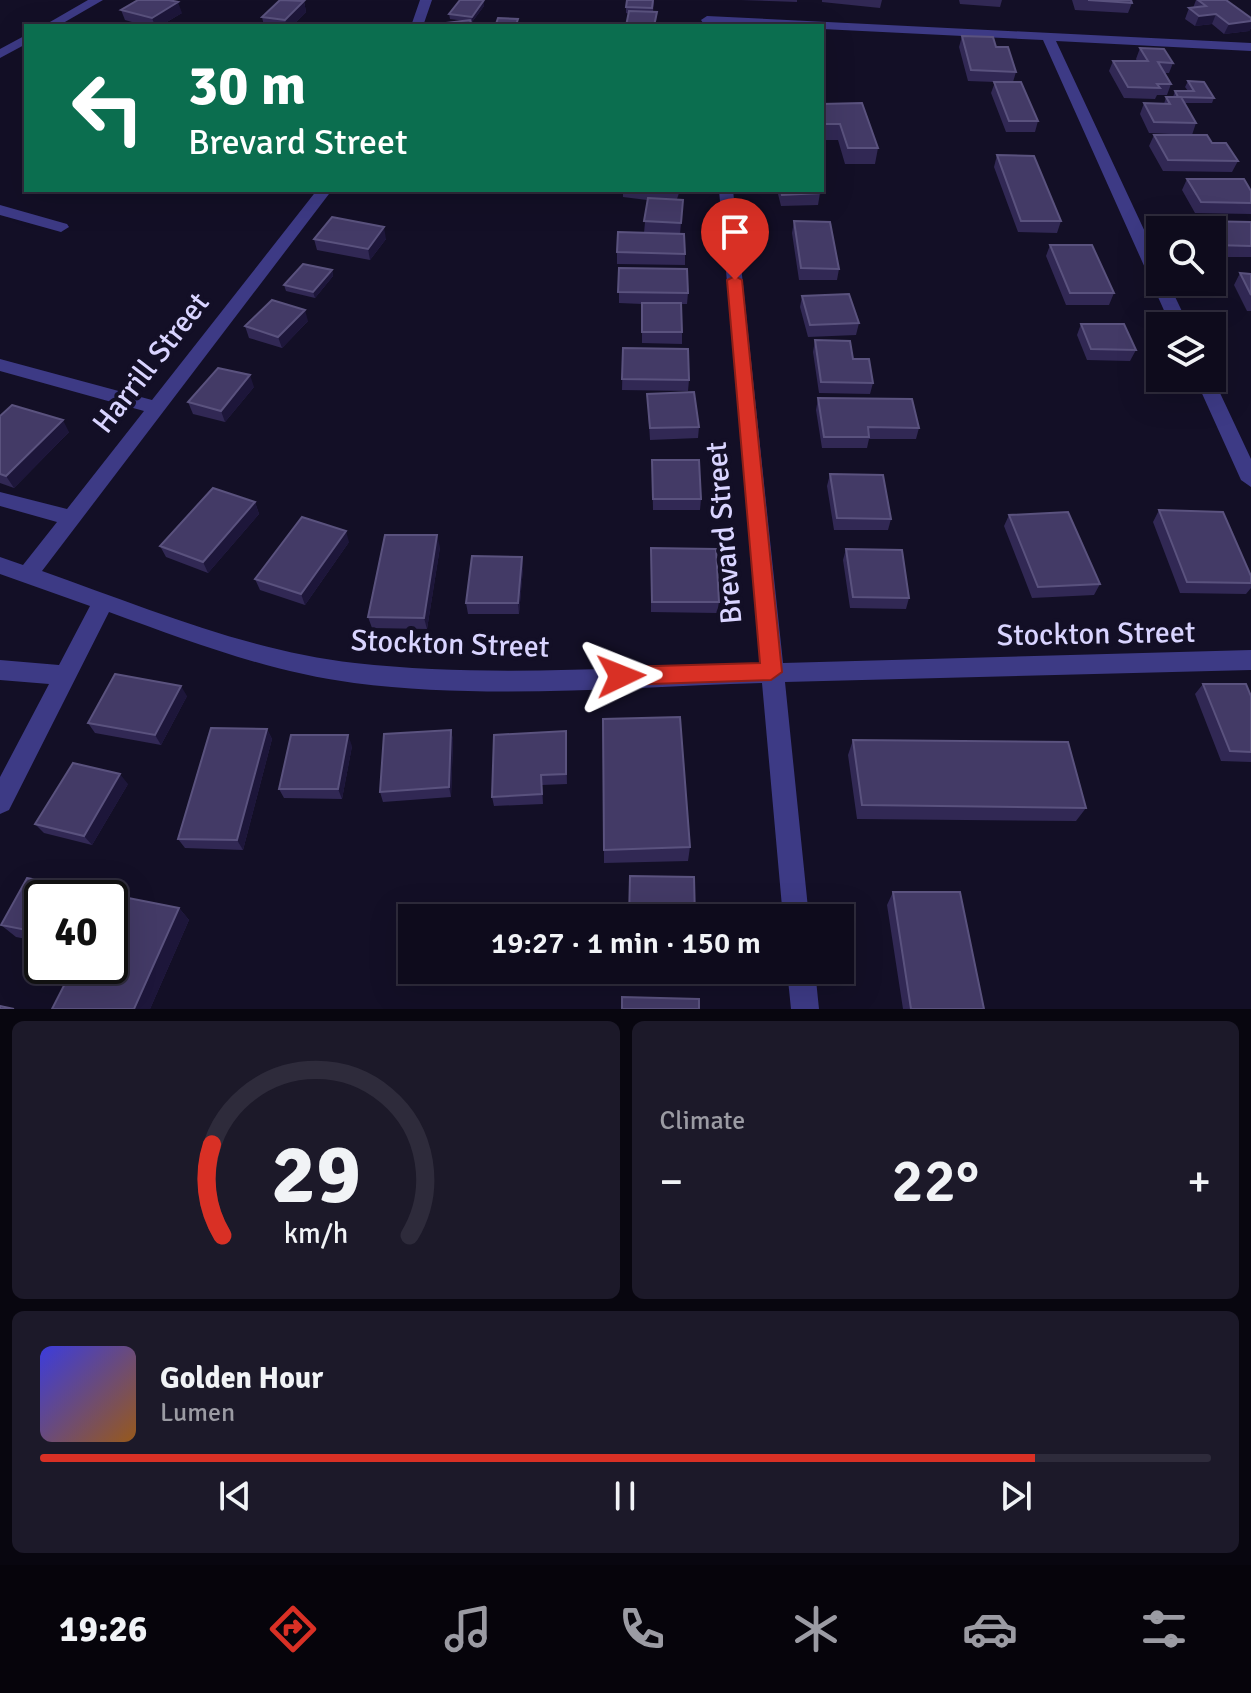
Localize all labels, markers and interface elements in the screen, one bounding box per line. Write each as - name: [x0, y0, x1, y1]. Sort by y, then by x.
- text: 30 m: [188, 51, 306, 120]
- icon: left: [56, 56, 160, 160]
- text: Brevard Street: [188, 120, 408, 165]
- pin: [701, 198, 769, 280]
- icon: arrive: [713, 210, 757, 254]
- map controls: [1146, 216, 1226, 392]
- button: search: [1146, 216, 1226, 296]
- street label: Harrill Street: [85, 285, 217, 441]
- button: layers: [1146, 312, 1226, 392]
- street label: Brevard Street: [698, 440, 750, 626]
- street label: Stockton Street: [996, 614, 1196, 654]
- street label: Stockton Street: [350, 622, 550, 666]
- position arrow: [579, 634, 663, 718]
- speed limit sign: 40: [24, 880, 128, 984]
- text: 19:27 · 1 min · 150 m: [491, 925, 761, 962]
- text: Climate: [660, 1105, 745, 1137]
- text: 29: [271, 1124, 361, 1226]
- text: 22°: [891, 1145, 979, 1219]
- text: −: [660, 1155, 683, 1209]
- text: +: [1187, 1155, 1211, 1209]
- text: km/h: [283, 1216, 348, 1251]
- text: Golden Hour: [160, 1360, 323, 1397]
- text: Lumen: [160, 1397, 235, 1429]
- icon: previous: [213, 1474, 257, 1518]
- icon: pause: [603, 1474, 647, 1518]
- icon: next: [994, 1474, 1038, 1518]
- icon: directions: [265, 1601, 321, 1657]
- icon: music: [440, 1601, 496, 1657]
- icon: phone: [614, 1601, 670, 1657]
- icon: climate: [788, 1601, 844, 1657]
- icon: car: [962, 1601, 1018, 1657]
- icon: filters: [1136, 1601, 1192, 1657]
- text: 19:26: [59, 1607, 147, 1652]

